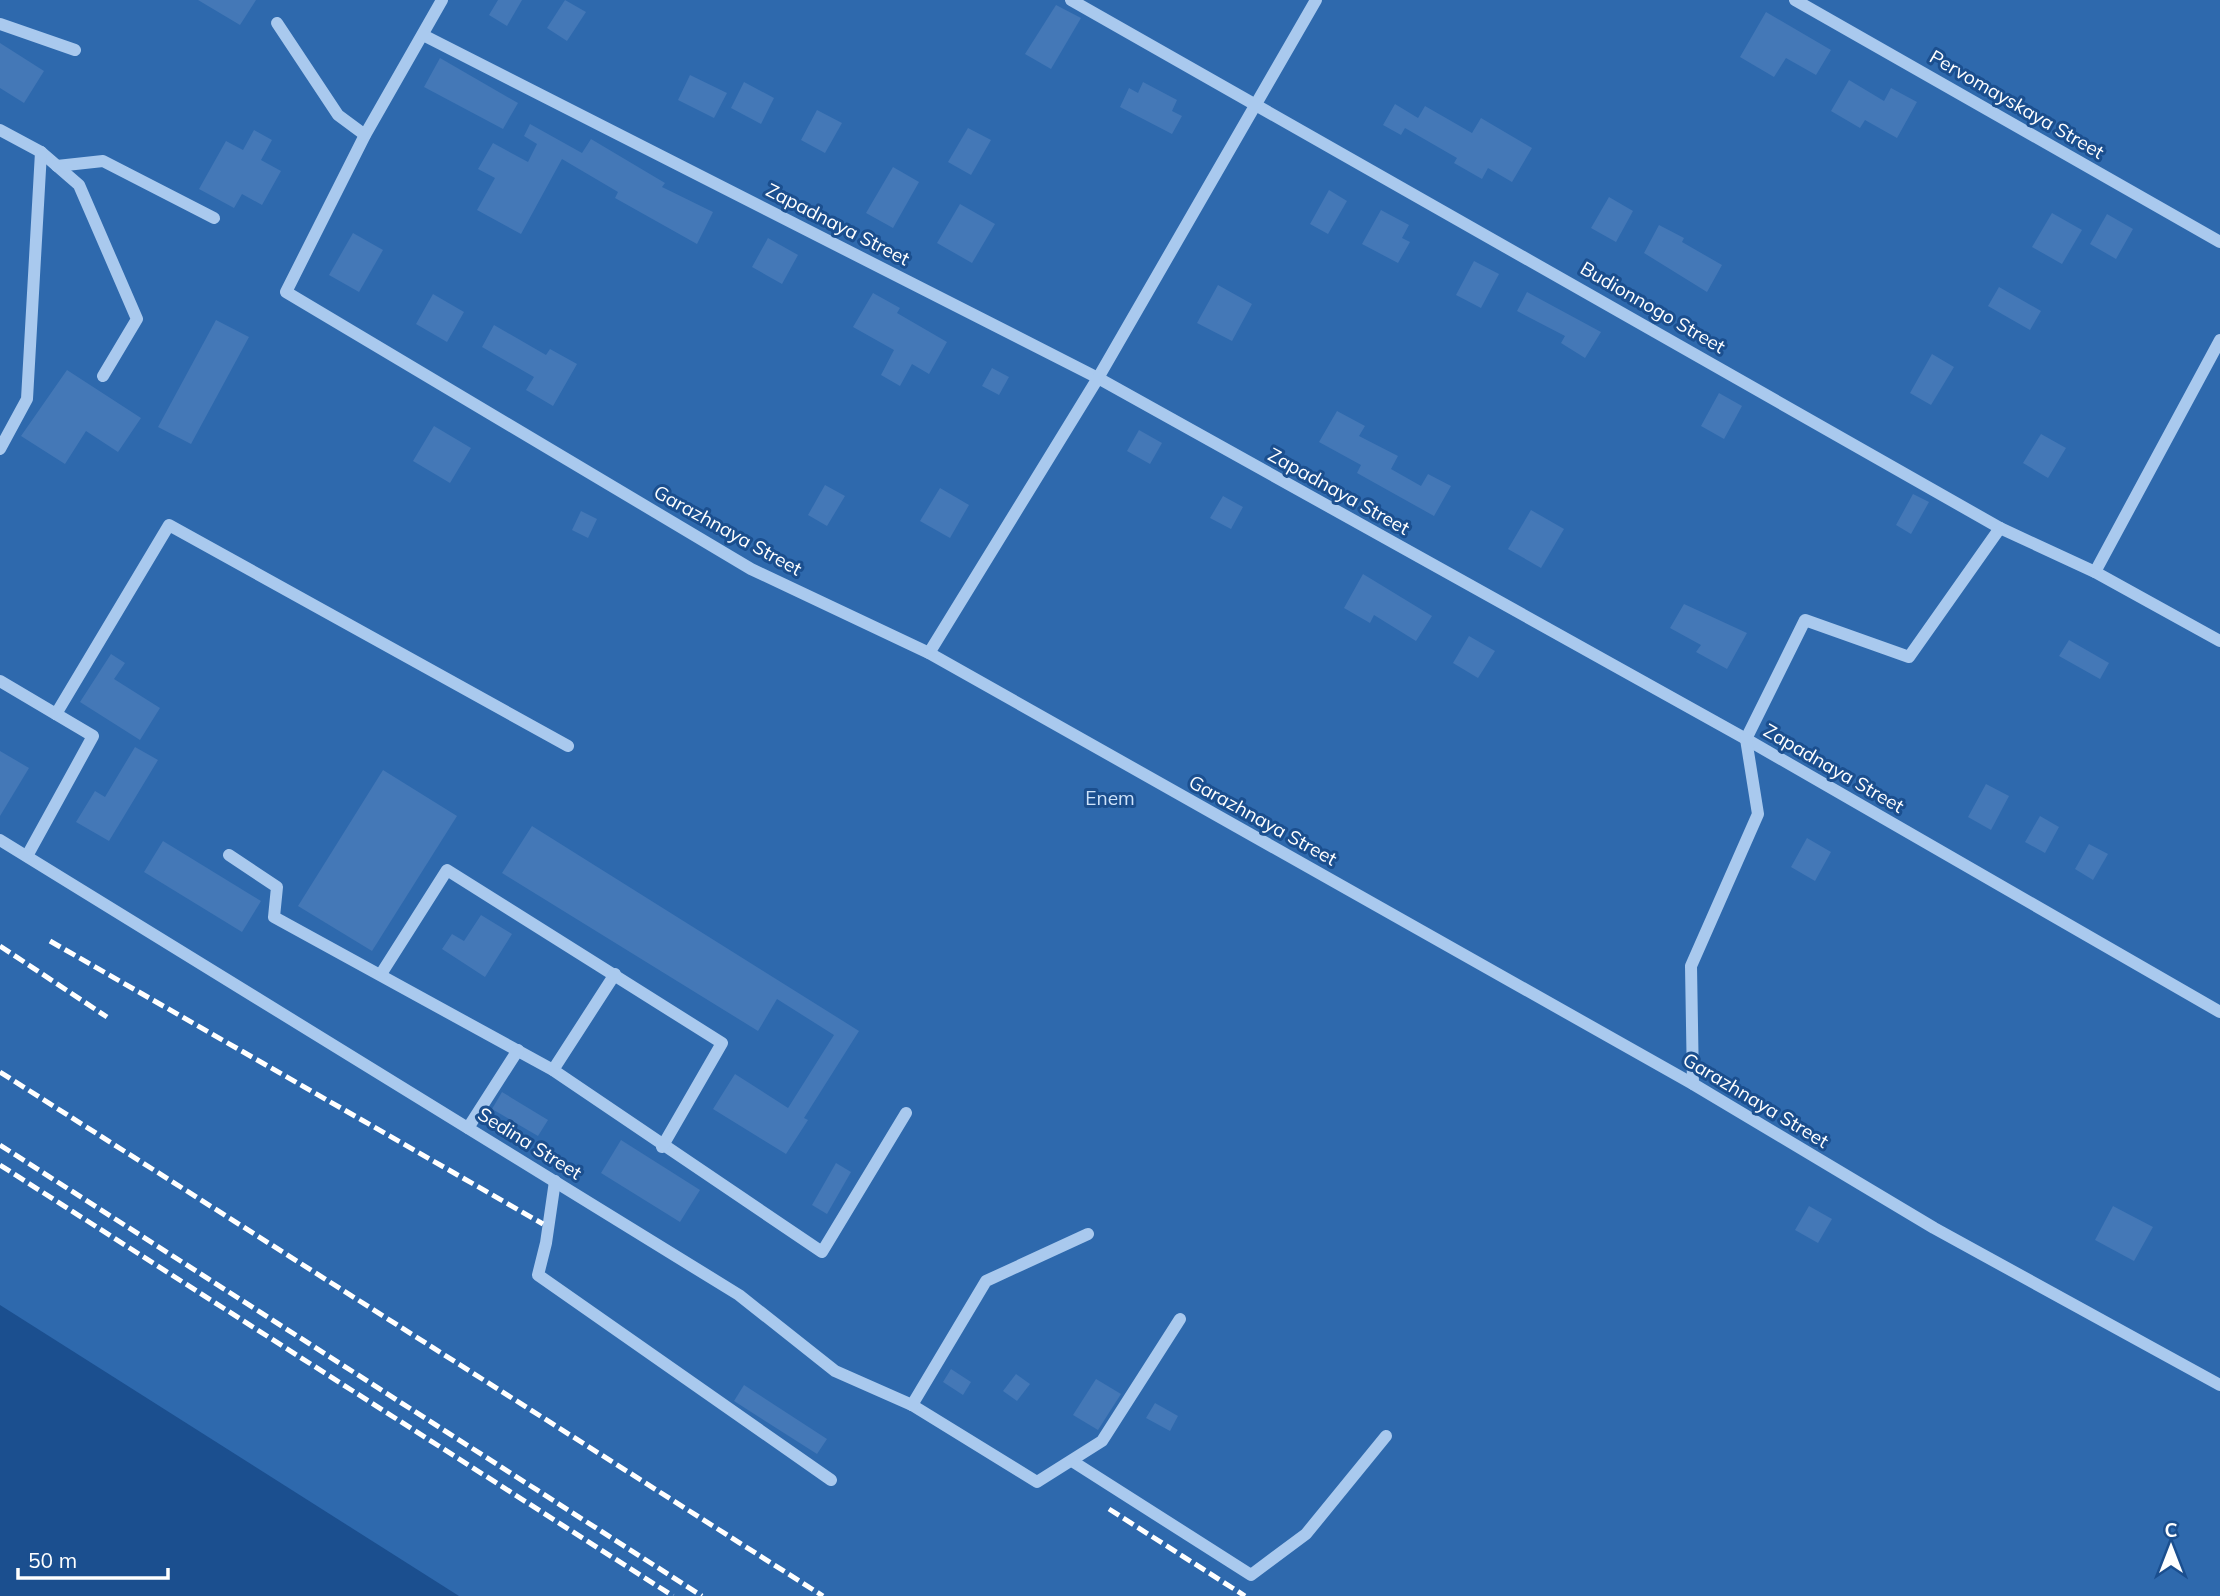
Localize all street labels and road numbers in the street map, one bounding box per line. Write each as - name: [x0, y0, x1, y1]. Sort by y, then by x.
- street label: Pervomayskaya Street: [1925, 44, 2109, 164]
- street label: Zapadnaya Street: [762, 177, 914, 271]
- street label: Budionnogo Street: [1576, 256, 1730, 358]
- street label: Zapadnaya Street: [1264, 442, 1414, 540]
- street label: Garazhnaya Street: [650, 479, 807, 581]
- street label: Zapadnaya Street: [1760, 718, 1909, 818]
- street label: Garazhnaya Street: [1185, 769, 1342, 871]
- street label: Garazhnaya Street: [1679, 1047, 1834, 1153]
- street label: Sedina Street: [474, 1102, 587, 1185]

